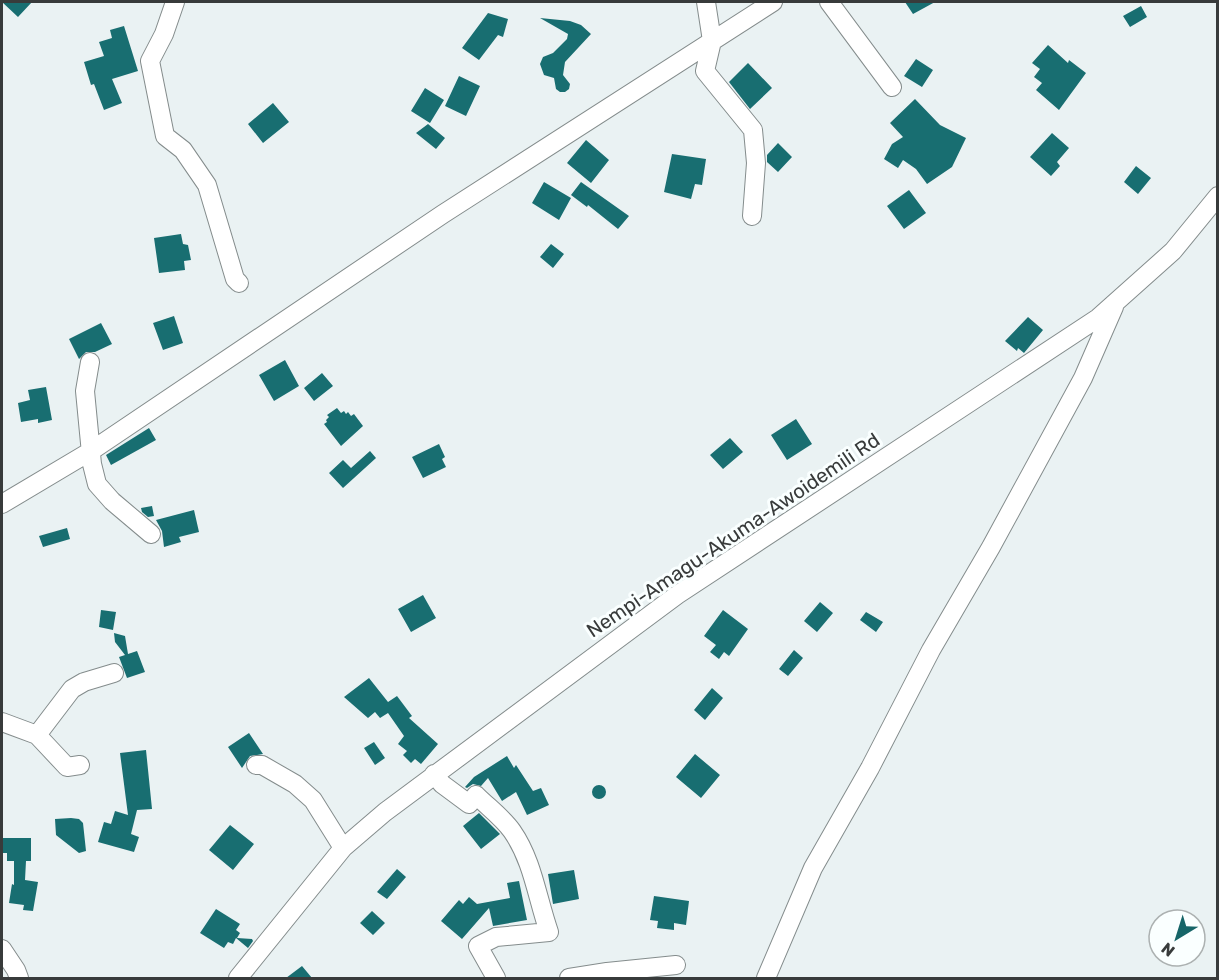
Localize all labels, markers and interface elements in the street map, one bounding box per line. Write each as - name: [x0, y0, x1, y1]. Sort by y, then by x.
- street label: Nempi-Amagu-Akuma-Awoidemili Rd: [582, 428, 884, 642]
- north arrow: [1147, 908, 1207, 968]
- text: N: [1158, 938, 1178, 960]

